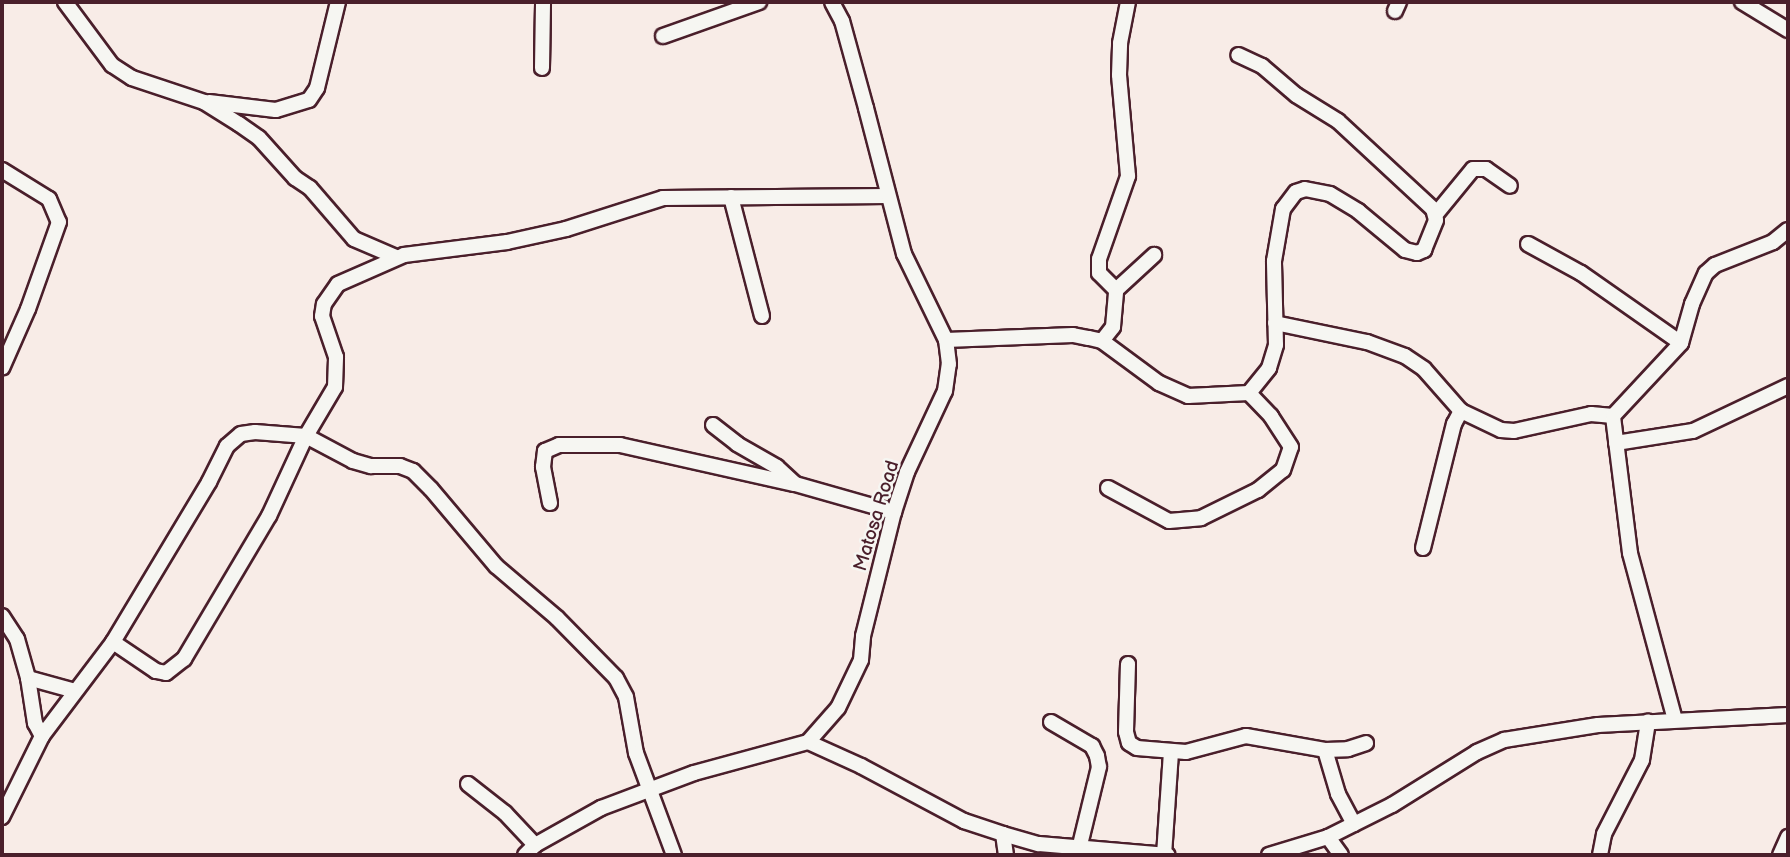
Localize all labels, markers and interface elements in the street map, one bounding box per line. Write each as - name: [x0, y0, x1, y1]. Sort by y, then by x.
- street label: Matosa Road: [849, 458, 905, 574]

